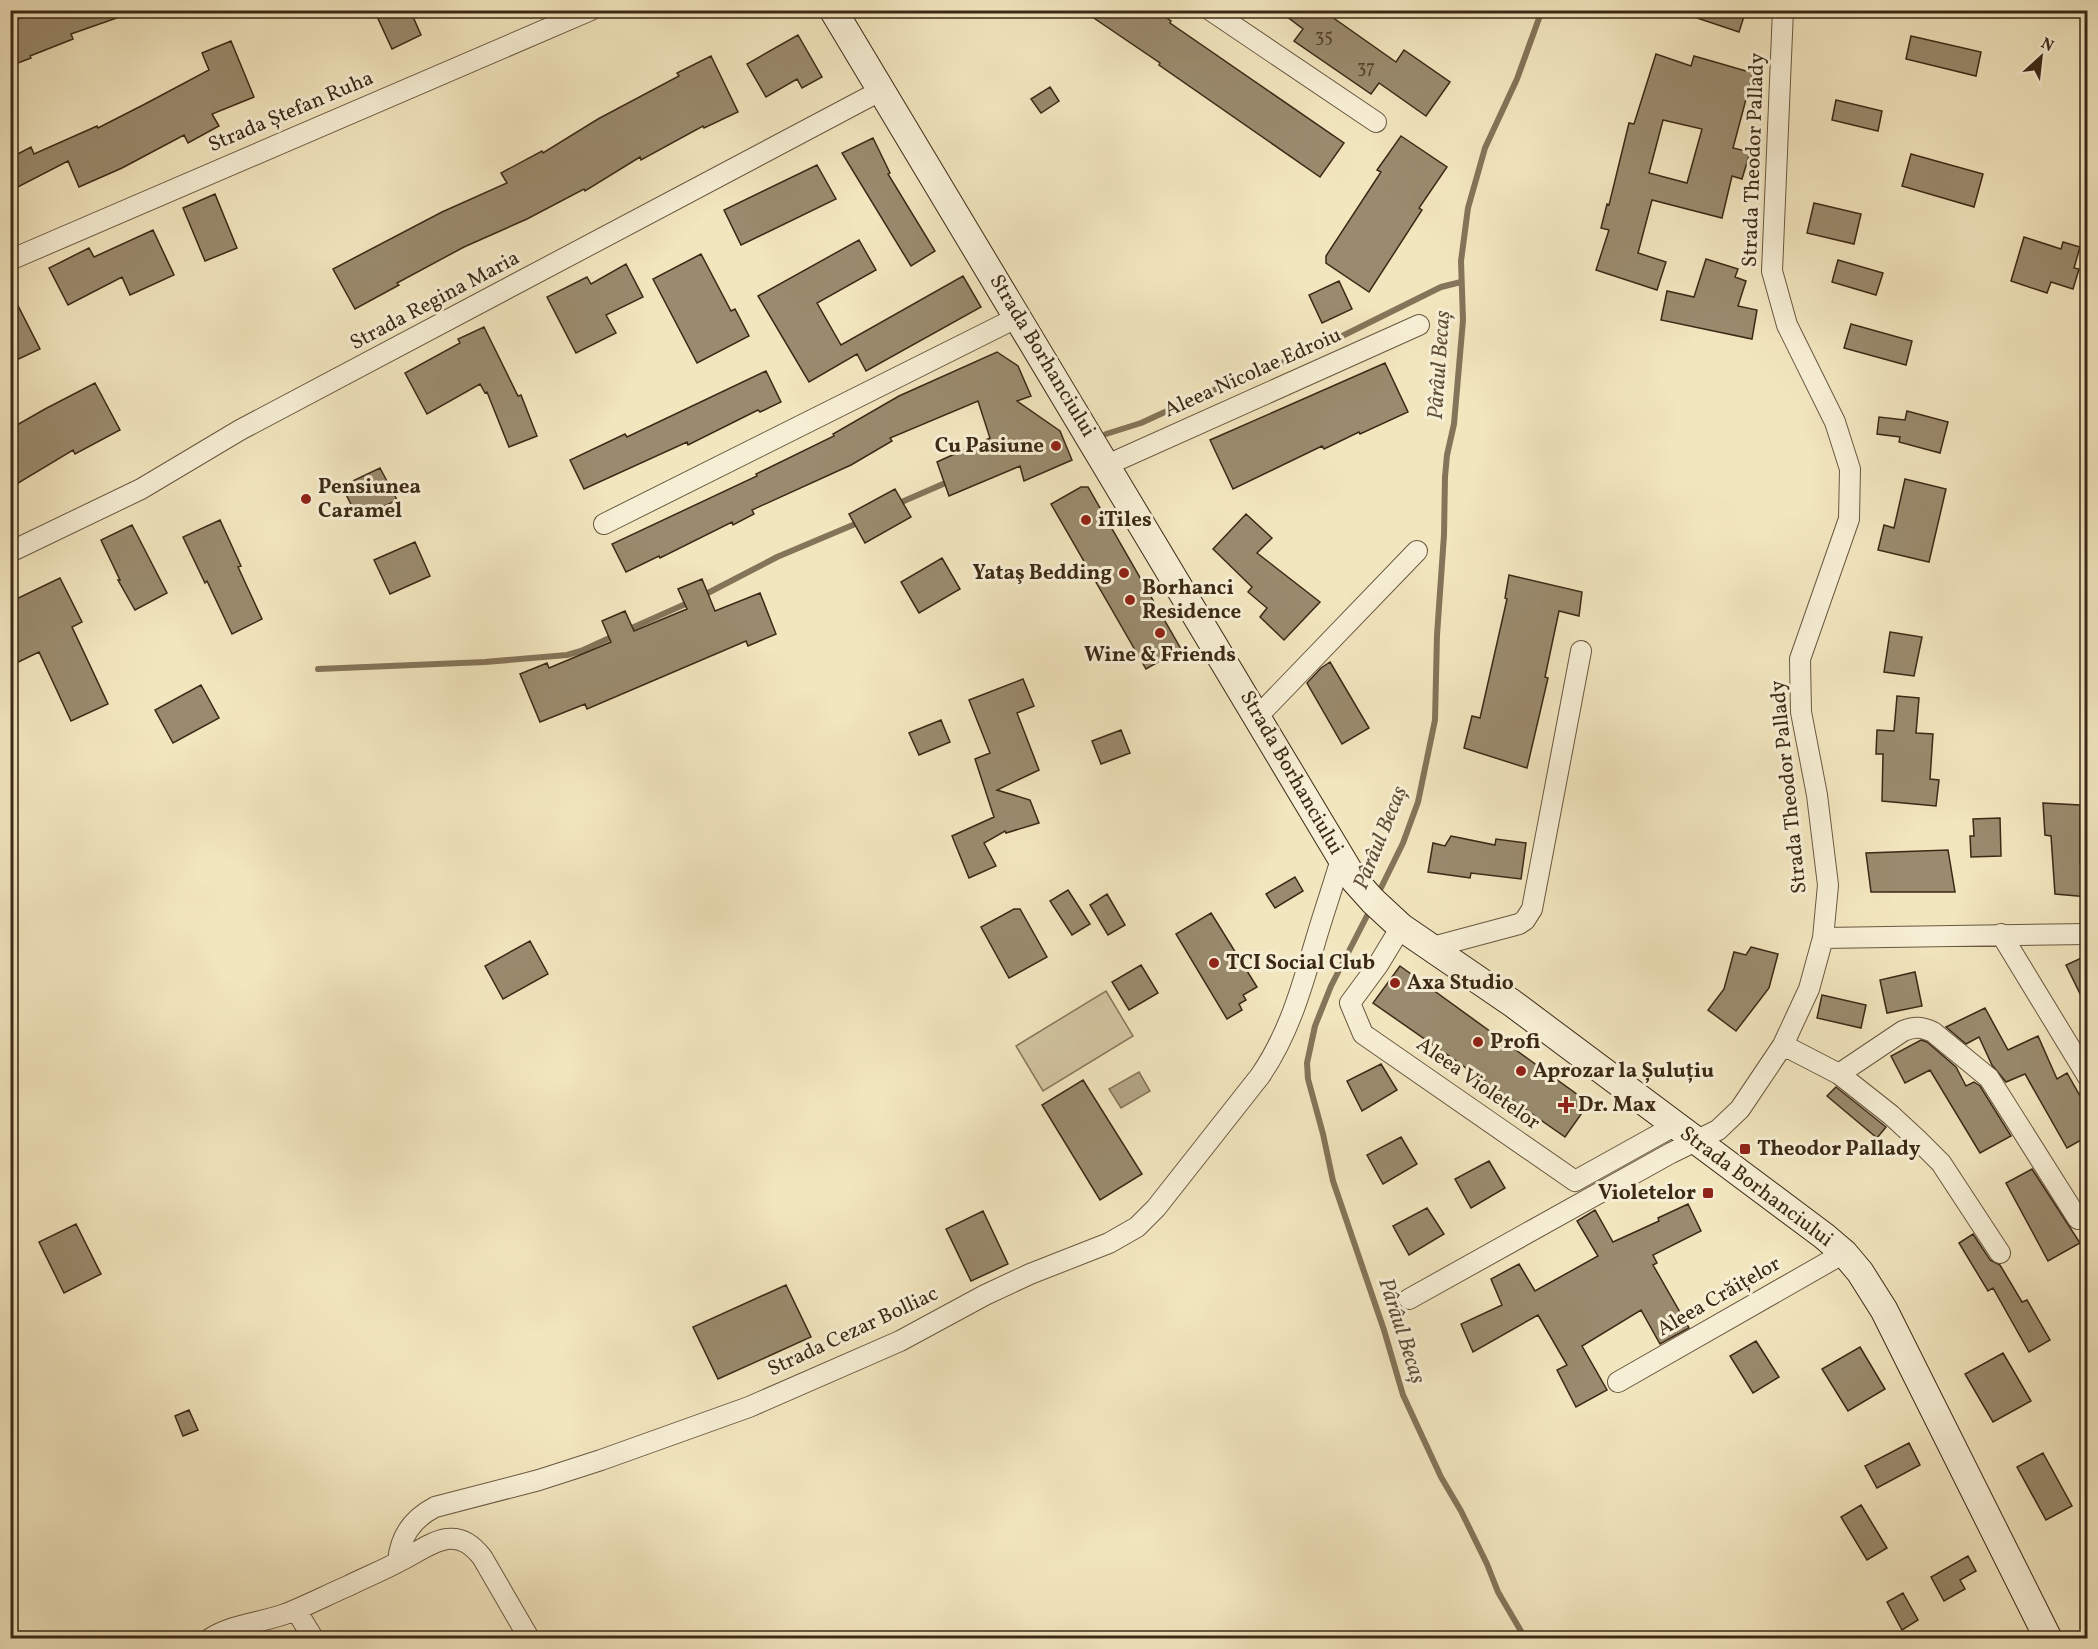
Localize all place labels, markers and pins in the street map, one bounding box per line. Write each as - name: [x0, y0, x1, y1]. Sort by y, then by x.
- place label: Cu Pasiune: [935, 432, 1044, 461]
- marker: Cu Pasiune: [1049, 439, 1063, 453]
- place label: Pensiunea Caramel: [318, 473, 421, 526]
- marker: Pensiunea Caramel: [299, 492, 313, 506]
- place label: iTiles: [1098, 506, 1152, 535]
- marker: iTiles: [1079, 513, 1093, 527]
- place label: Yataş Bedding: [972, 559, 1112, 588]
- marker: Yataş Bedding: [1117, 566, 1131, 580]
- place label: Borhanci Residence: [1142, 574, 1241, 627]
- marker: Borhanci Residence: [1123, 593, 1137, 607]
- marker: Wine & Friends: [1153, 626, 1167, 640]
- place label: Wine & Friends: [1084, 641, 1236, 670]
- place label: TCI Social Club: [1226, 949, 1375, 978]
- marker: TCI Social Club: [1207, 956, 1221, 970]
- place label: Axa Studio: [1407, 969, 1514, 998]
- marker: Axa Studio: [1388, 976, 1402, 990]
- place label: Profi: [1490, 1028, 1540, 1057]
- marker: Profi: [1471, 1035, 1485, 1049]
- place label: Aprozar la Șuluțiu: [1533, 1057, 1714, 1086]
- marker: Aprozar la Șuluțiu: [1514, 1064, 1528, 1078]
- place label: Dr. Max: [1578, 1091, 1656, 1120]
- marker: Dr. Max: [1559, 1098, 1573, 1112]
- place label: Theodor Pallady: [1757, 1135, 1921, 1164]
- marker: Theodor Pallady: [1738, 1142, 1752, 1156]
- place label: Violetelor: [1598, 1179, 1696, 1208]
- marker: Violetelor: [1701, 1186, 1715, 1200]

